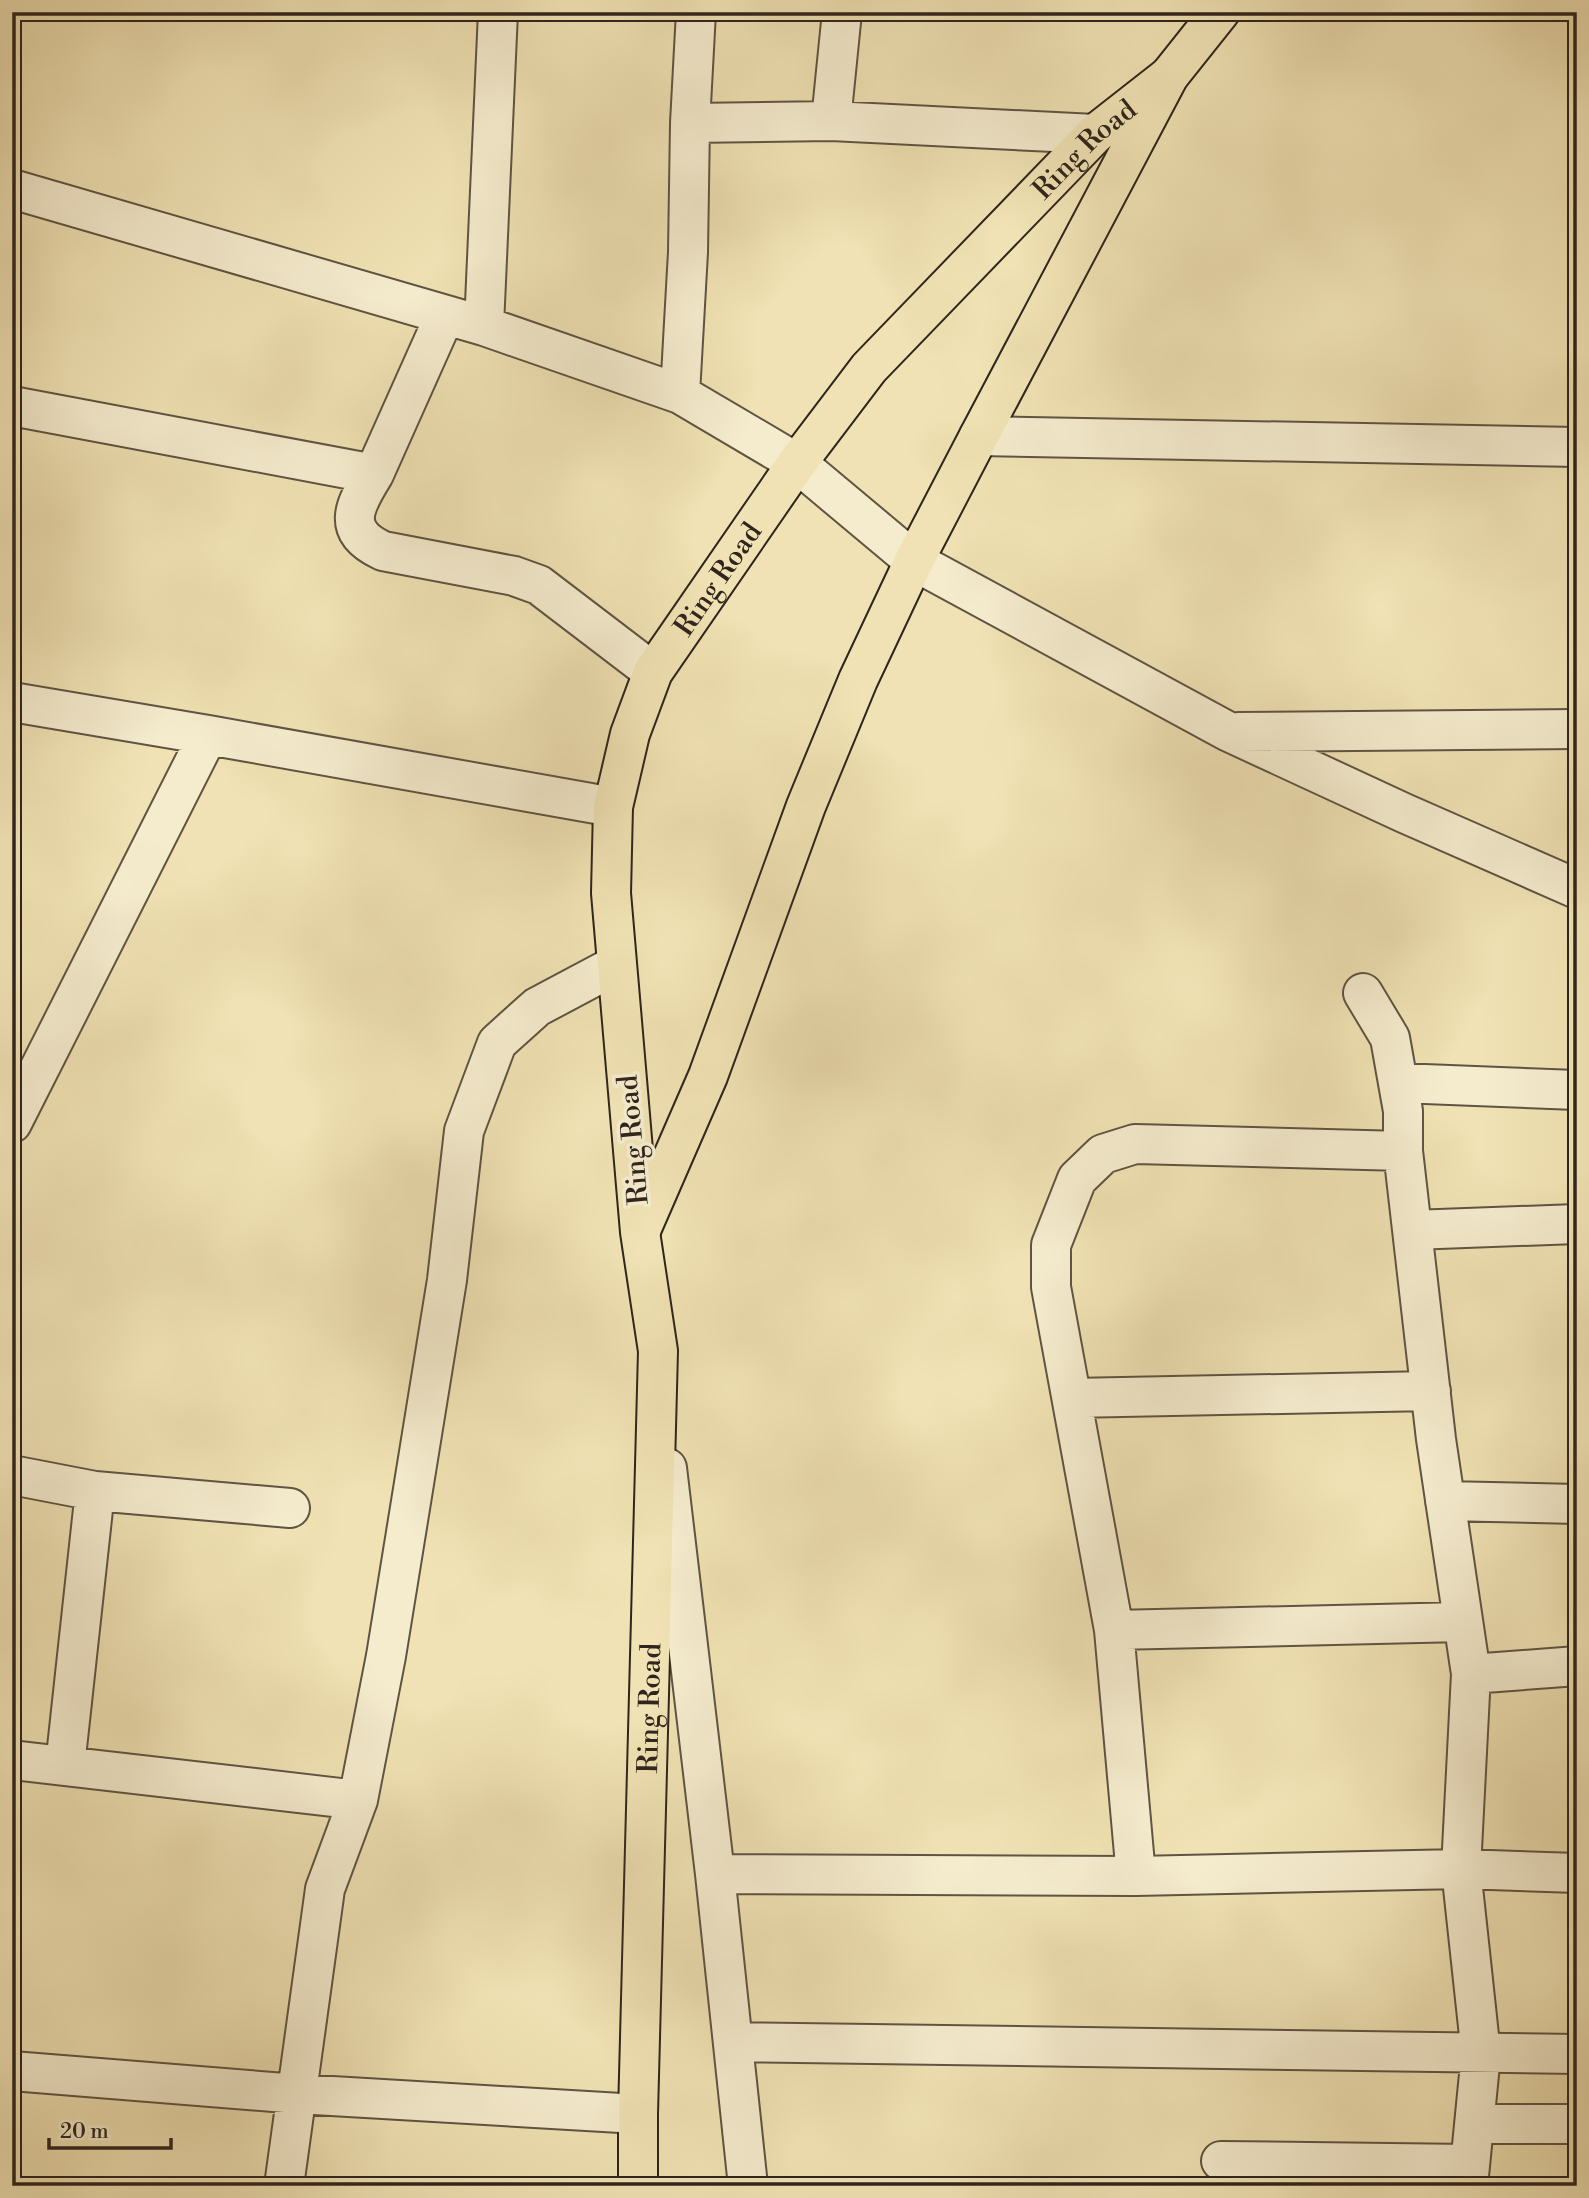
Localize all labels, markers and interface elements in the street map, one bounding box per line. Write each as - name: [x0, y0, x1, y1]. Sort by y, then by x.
- street label: Ring Road: [1025, 92, 1144, 207]
- street label: Ring Road: [667, 516, 770, 643]
- street label: Ring Road: [610, 1073, 657, 1206]
- street label: Ring Road: [631, 1642, 669, 1774]
- scale bar: [49, 2107, 172, 2151]
- text: 20 m: [60, 2119, 109, 2145]

